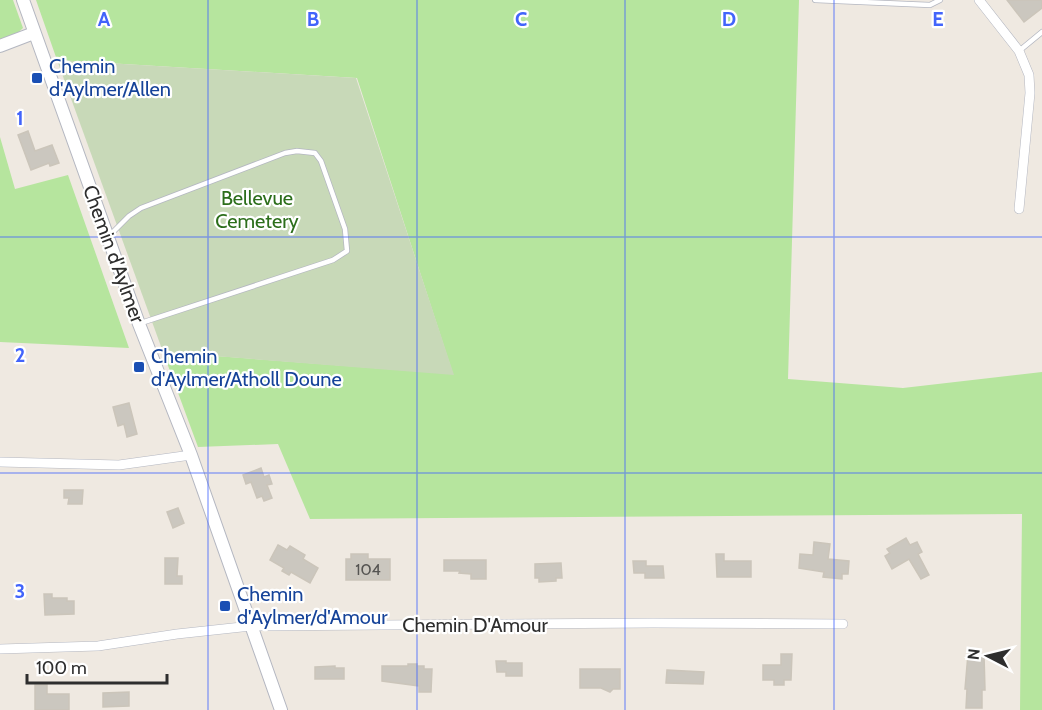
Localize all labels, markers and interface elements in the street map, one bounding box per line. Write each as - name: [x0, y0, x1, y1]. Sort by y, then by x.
- text: A: [98, 7, 111, 31]
- text: B: [307, 7, 319, 31]
- text: C: [515, 7, 527, 31]
- text: D: [722, 7, 736, 31]
- text: E: [932, 7, 944, 31]
- place label: Chemin d'Aylmer/Allen: [49, 54, 171, 101]
- marker: Chemin d'Aylmer/Allen: [30, 71, 44, 85]
- text: 1: [16, 106, 24, 130]
- street label: Chemin d'Aylmer: [78, 182, 150, 327]
- park label: Bellevue Cemetery: [215, 186, 299, 233]
- text: 2: [15, 343, 25, 367]
- place label: Chemin d'Aylmer/Atholl Doune: [151, 344, 342, 391]
- marker: Chemin d'Aylmer/Atholl Doune: [132, 360, 146, 374]
- house number: 104: [355, 560, 381, 579]
- text: 3: [15, 579, 25, 603]
- place label: Chemin d'Aylmer/d'Amour: [237, 582, 388, 629]
- marker: Chemin d'Aylmer/d'Amour: [218, 599, 232, 613]
- street label: Chemin D'Amour: [402, 613, 548, 637]
- north arrow: [958, 626, 1018, 686]
- scale bar: [27, 647, 166, 685]
- text: N: [963, 647, 984, 661]
- text: 100 m: [36, 657, 87, 679]

